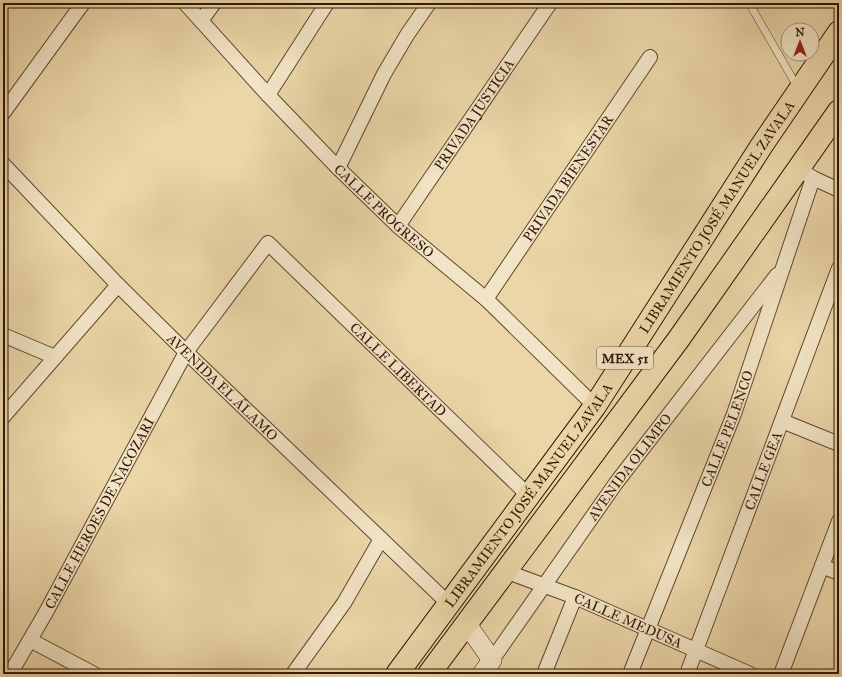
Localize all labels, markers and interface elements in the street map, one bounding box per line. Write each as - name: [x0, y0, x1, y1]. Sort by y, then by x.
- north arrow: [780, 22, 820, 62]
- text: N: [795, 26, 805, 39]
- street label: PRIVADA JUSTICIA: [431, 56, 519, 173]
- street label: LIBRAMIENTO JOSÉ MANUEL ZAVALA: [636, 97, 799, 337]
- street label: PRIVADA BIENESTAR: [519, 111, 618, 245]
- street label: CALLE PROGRESO: [330, 161, 437, 261]
- street label: CALLE LIBERTAD: [346, 319, 450, 420]
- street label: AVENIDA EL ÁLAMO: [163, 329, 281, 444]
- road number: MEX 51: [597, 347, 653, 369]
- street label: CALLE PELENCO: [698, 368, 757, 489]
- street label: LIBRAMIENTO JOSÉ MANUEL ZAVALA: [441, 380, 617, 611]
- street label: AVENIDA OLIMPO: [584, 410, 675, 525]
- street label: CALLE HEROES DE NACOZARI: [41, 415, 158, 612]
- street label: CALLE GEA: [741, 429, 786, 513]
- street label: CALLE MEDUSA: [571, 590, 685, 652]

